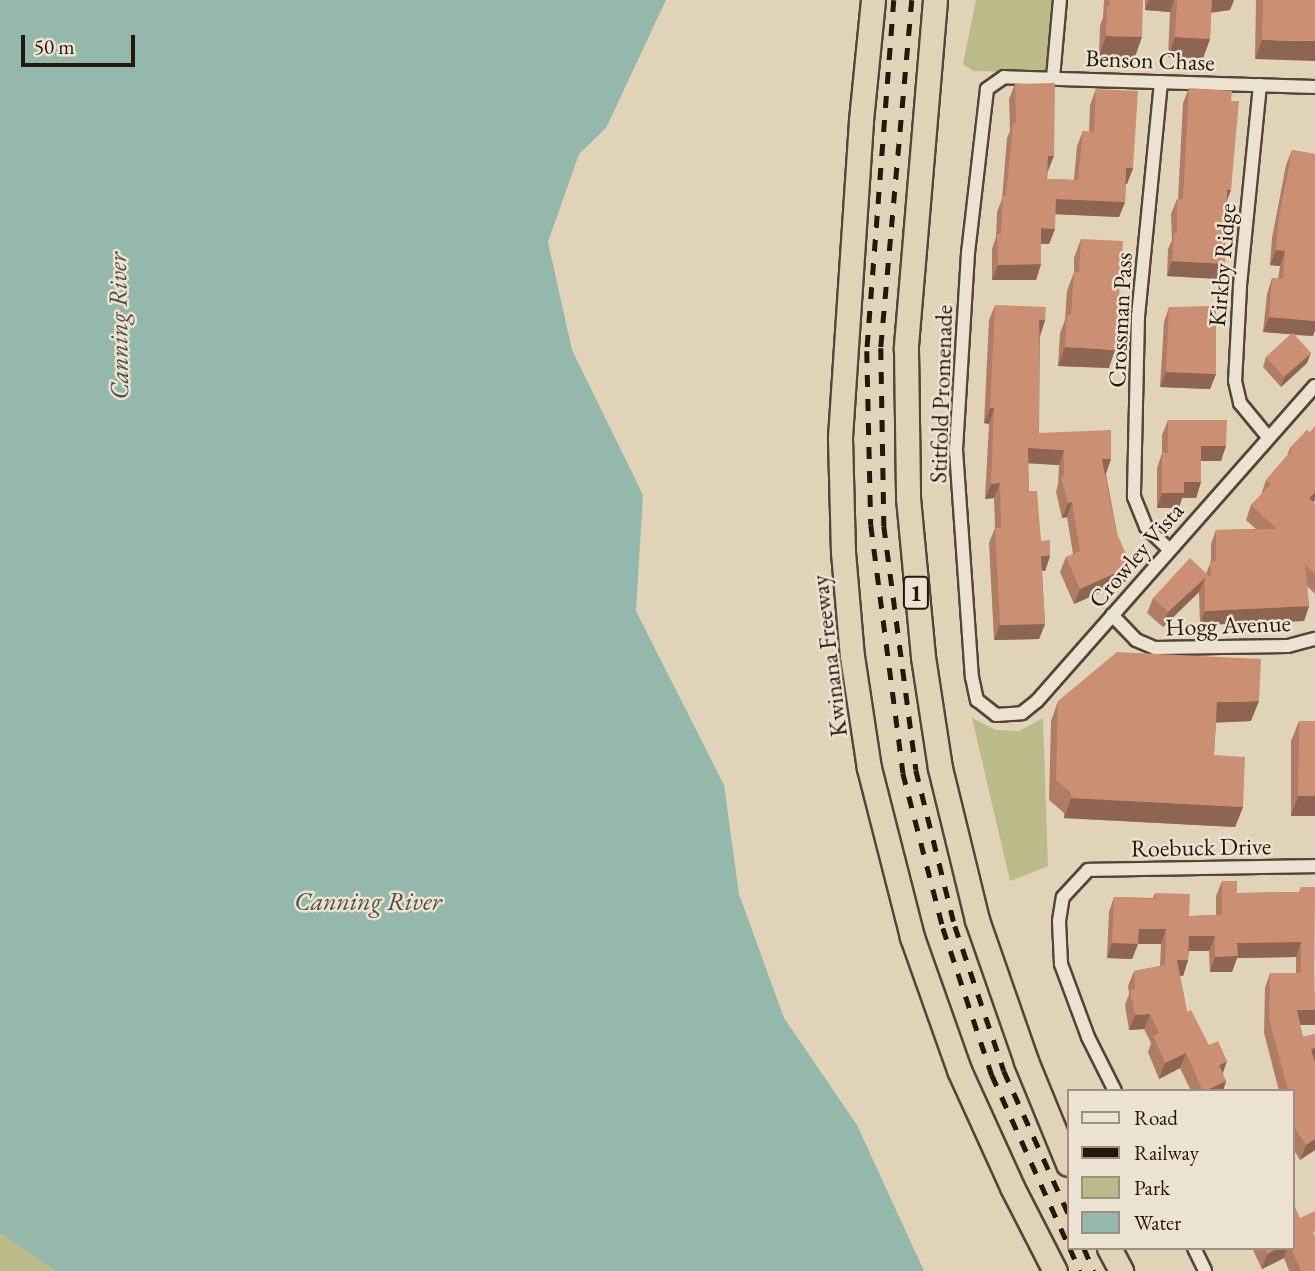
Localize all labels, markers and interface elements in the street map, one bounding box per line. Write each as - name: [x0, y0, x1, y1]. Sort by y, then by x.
- scale bar: [24, 21, 138, 65]
- text: 50 m: [34, 33, 75, 60]
- street label: Benson Chase: [1085, 43, 1215, 77]
- street label: Kirkby Ridge: [1202, 202, 1242, 328]
- water label: Canning River: [102, 252, 136, 400]
- street label: Crossman Pass: [1102, 252, 1138, 388]
- street label: Stitfold Promenade: [923, 304, 959, 484]
- street label: Crowley Vista: [1083, 497, 1189, 613]
- road number: 1: [902, 573, 930, 612]
- street label: Kwinana Freeway: [805, 574, 853, 738]
- street label: Hogg Avenue: [1165, 608, 1291, 642]
- street label: Roebuck Drive: [1131, 831, 1271, 863]
- water label: Canning River: [294, 886, 442, 918]
- legend: [1066, 1089, 1294, 1250]
- text: Road: [1134, 1104, 1178, 1131]
- text: Railway: [1134, 1139, 1199, 1166]
- text: Park: [1134, 1174, 1170, 1201]
- text: Water: [1134, 1209, 1181, 1236]

